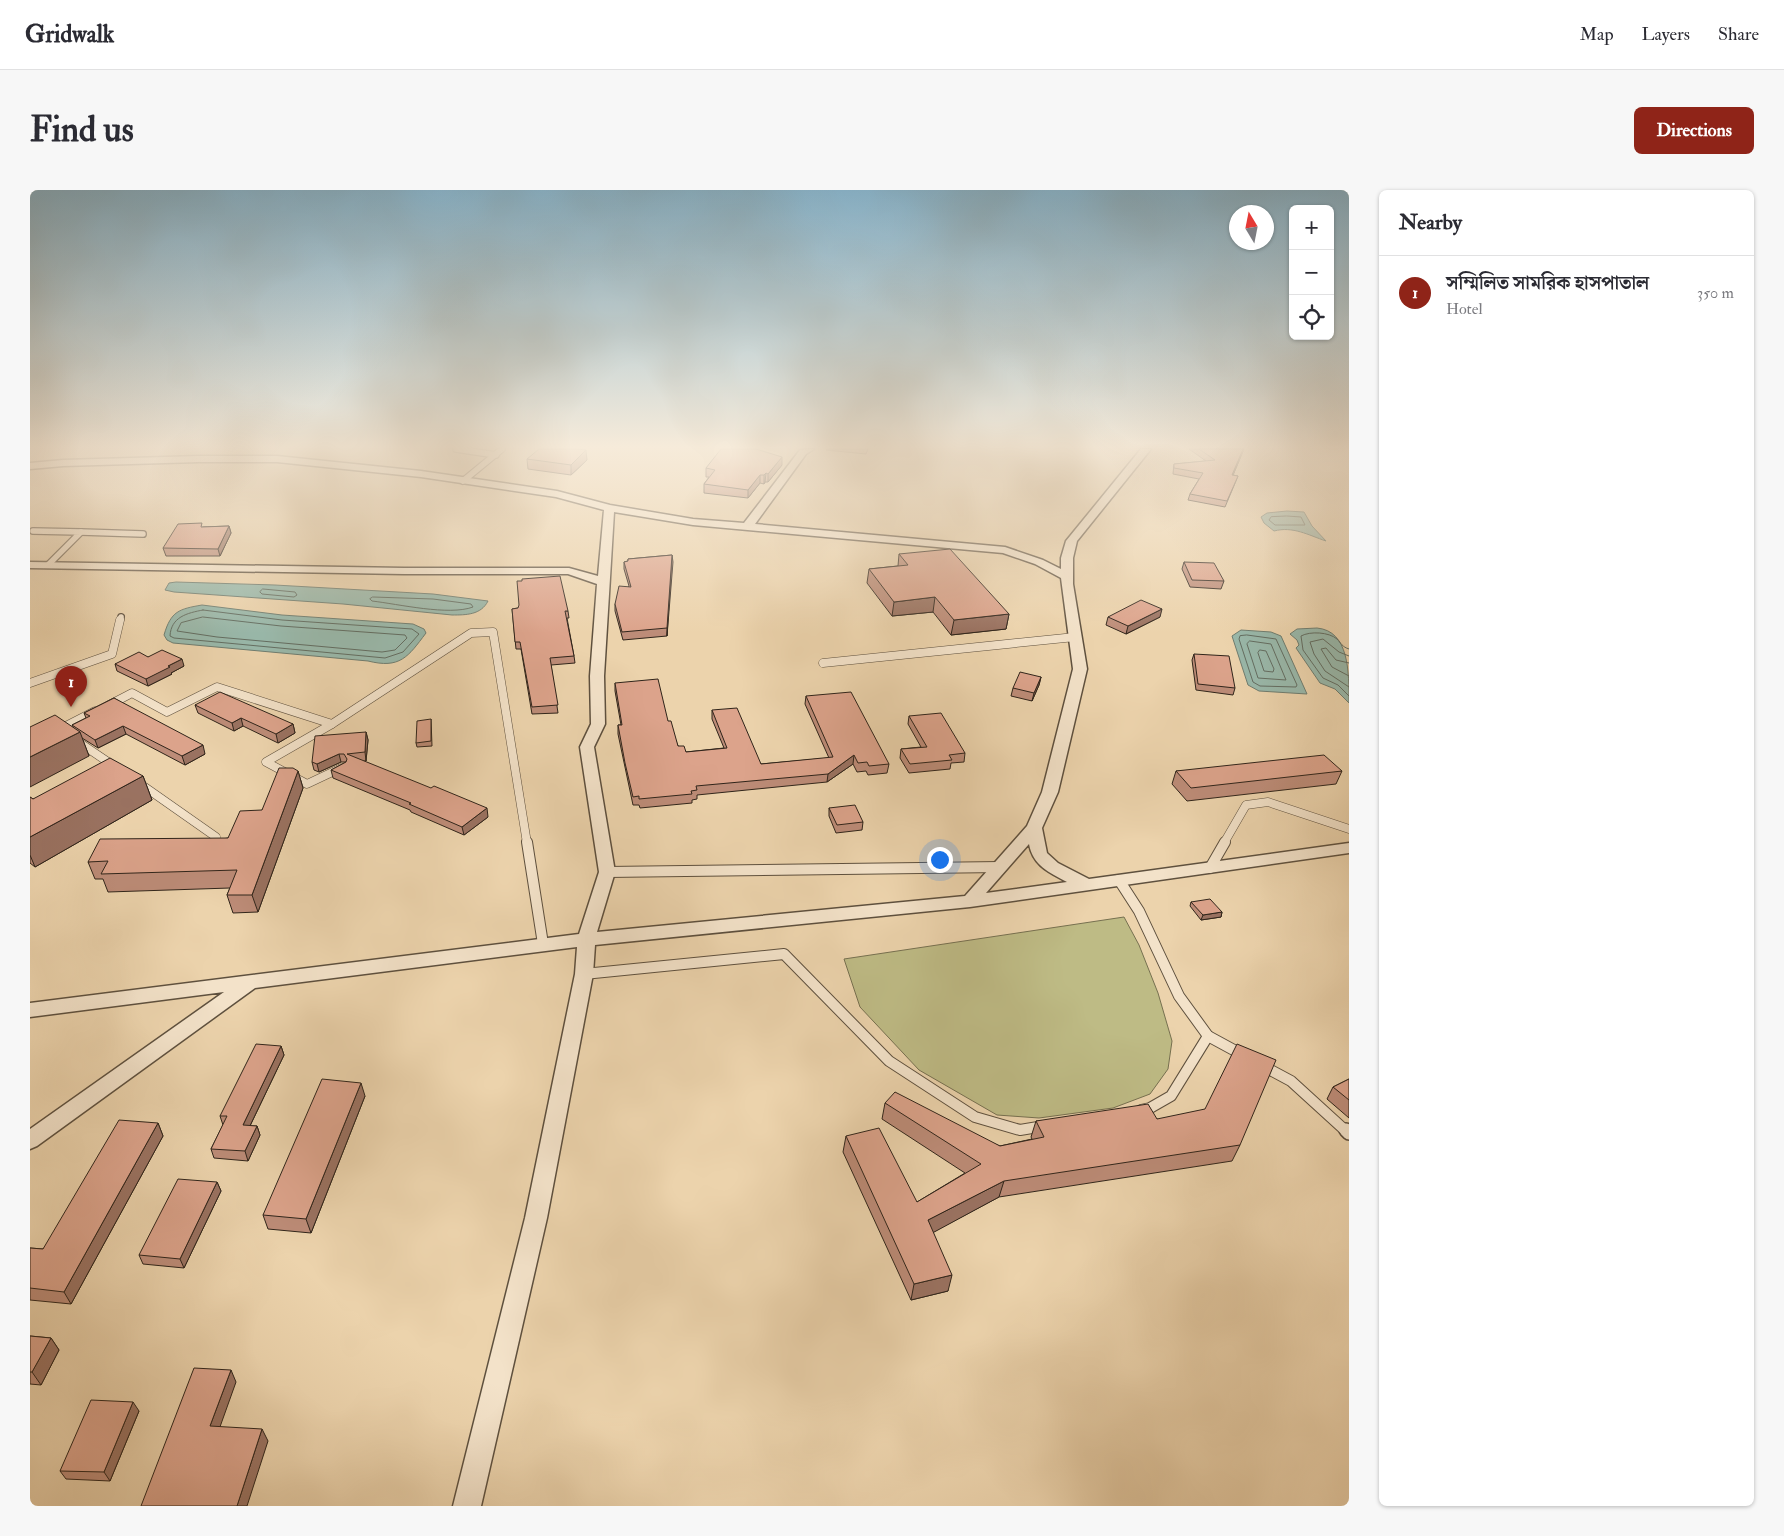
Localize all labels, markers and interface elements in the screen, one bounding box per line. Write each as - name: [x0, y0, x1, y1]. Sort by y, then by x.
- text: Gridwalk: [25, 19, 114, 50]
- text: Map: [1580, 23, 1614, 46]
- text: Layers: [1642, 23, 1690, 46]
- text: Share: [1718, 23, 1759, 46]
- button: Directions: [1634, 107, 1754, 154]
- text: Find us: [30, 108, 134, 152]
- north arrow: [1229, 205, 1274, 250]
- map controls: [1289, 205, 1334, 340]
- button: +: [1289, 205, 1334, 250]
- text: Nearby: [1399, 209, 1462, 236]
- button: −: [1289, 250, 1334, 295]
- text: সম্মিলিত সামরিক হাসপাতাল: [1446, 271, 1649, 295]
- text: 1: [1412, 283, 1418, 303]
- text: 350 m: [1697, 283, 1734, 303]
- button: locate: [1289, 295, 1334, 340]
- text: Hotel: [1446, 299, 1483, 319]
- pin: 1: [55, 666, 87, 707]
- your location: [927, 847, 953, 873]

